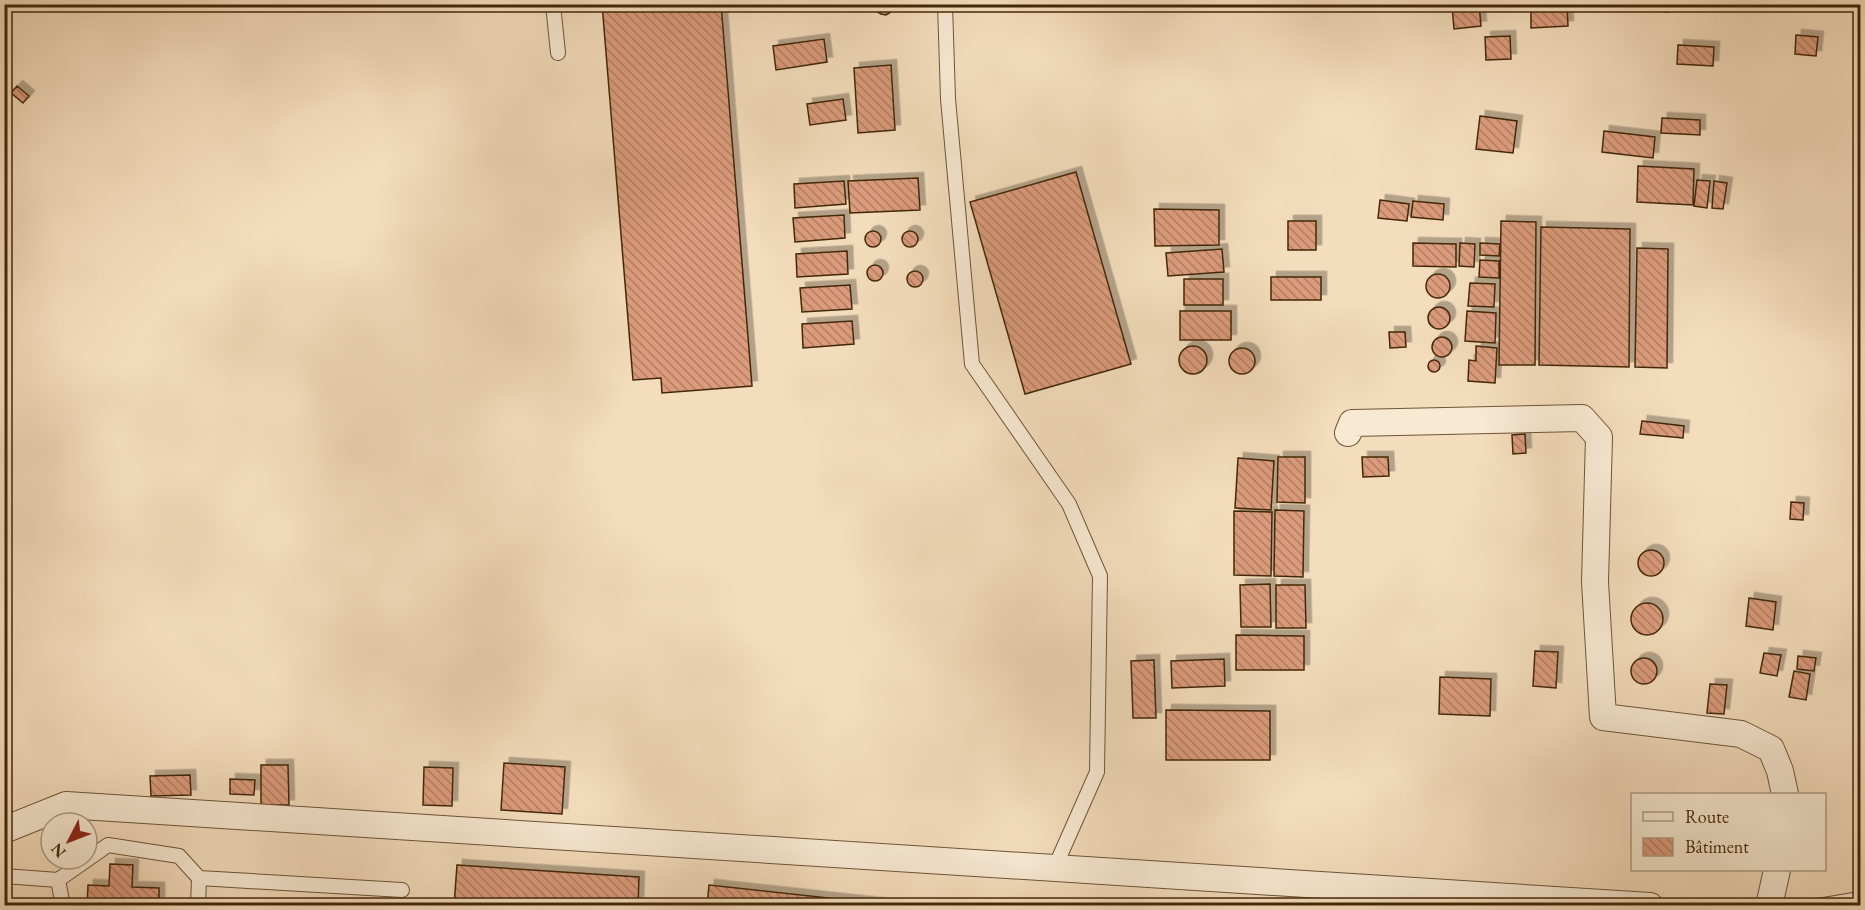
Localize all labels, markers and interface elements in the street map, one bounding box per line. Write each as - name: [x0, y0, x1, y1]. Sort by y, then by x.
- legend: [1631, 793, 1826, 871]
- text: Route: [1685, 805, 1729, 828]
- north arrow: [39, 811, 99, 871]
- text: Bâtiment: [1685, 835, 1749, 858]
- text: N: [46, 839, 70, 863]

